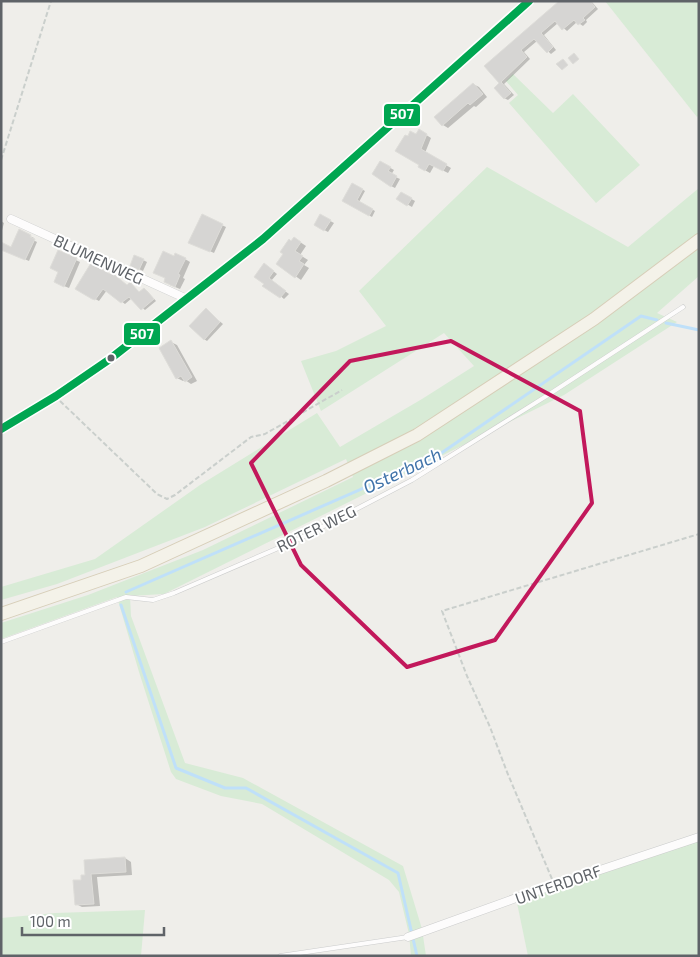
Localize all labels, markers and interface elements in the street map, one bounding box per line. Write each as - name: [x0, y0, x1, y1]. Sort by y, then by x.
- line badge: 507: [383, 103, 421, 127]
- text: 507: [390, 105, 415, 122]
- street label: BLUMENWEG: [51, 230, 147, 288]
- line badge: 507: [123, 322, 161, 346]
- text: 507: [130, 325, 155, 342]
- unlabelled marker: [106, 353, 116, 363]
- water label: Osterbach: [359, 442, 445, 498]
- street label: ROTER WEG: [273, 501, 359, 555]
- street label: UNTERDORF: [512, 860, 604, 908]
- scale bar: [22, 904, 165, 936]
- text: 100 m: [30, 912, 71, 930]

